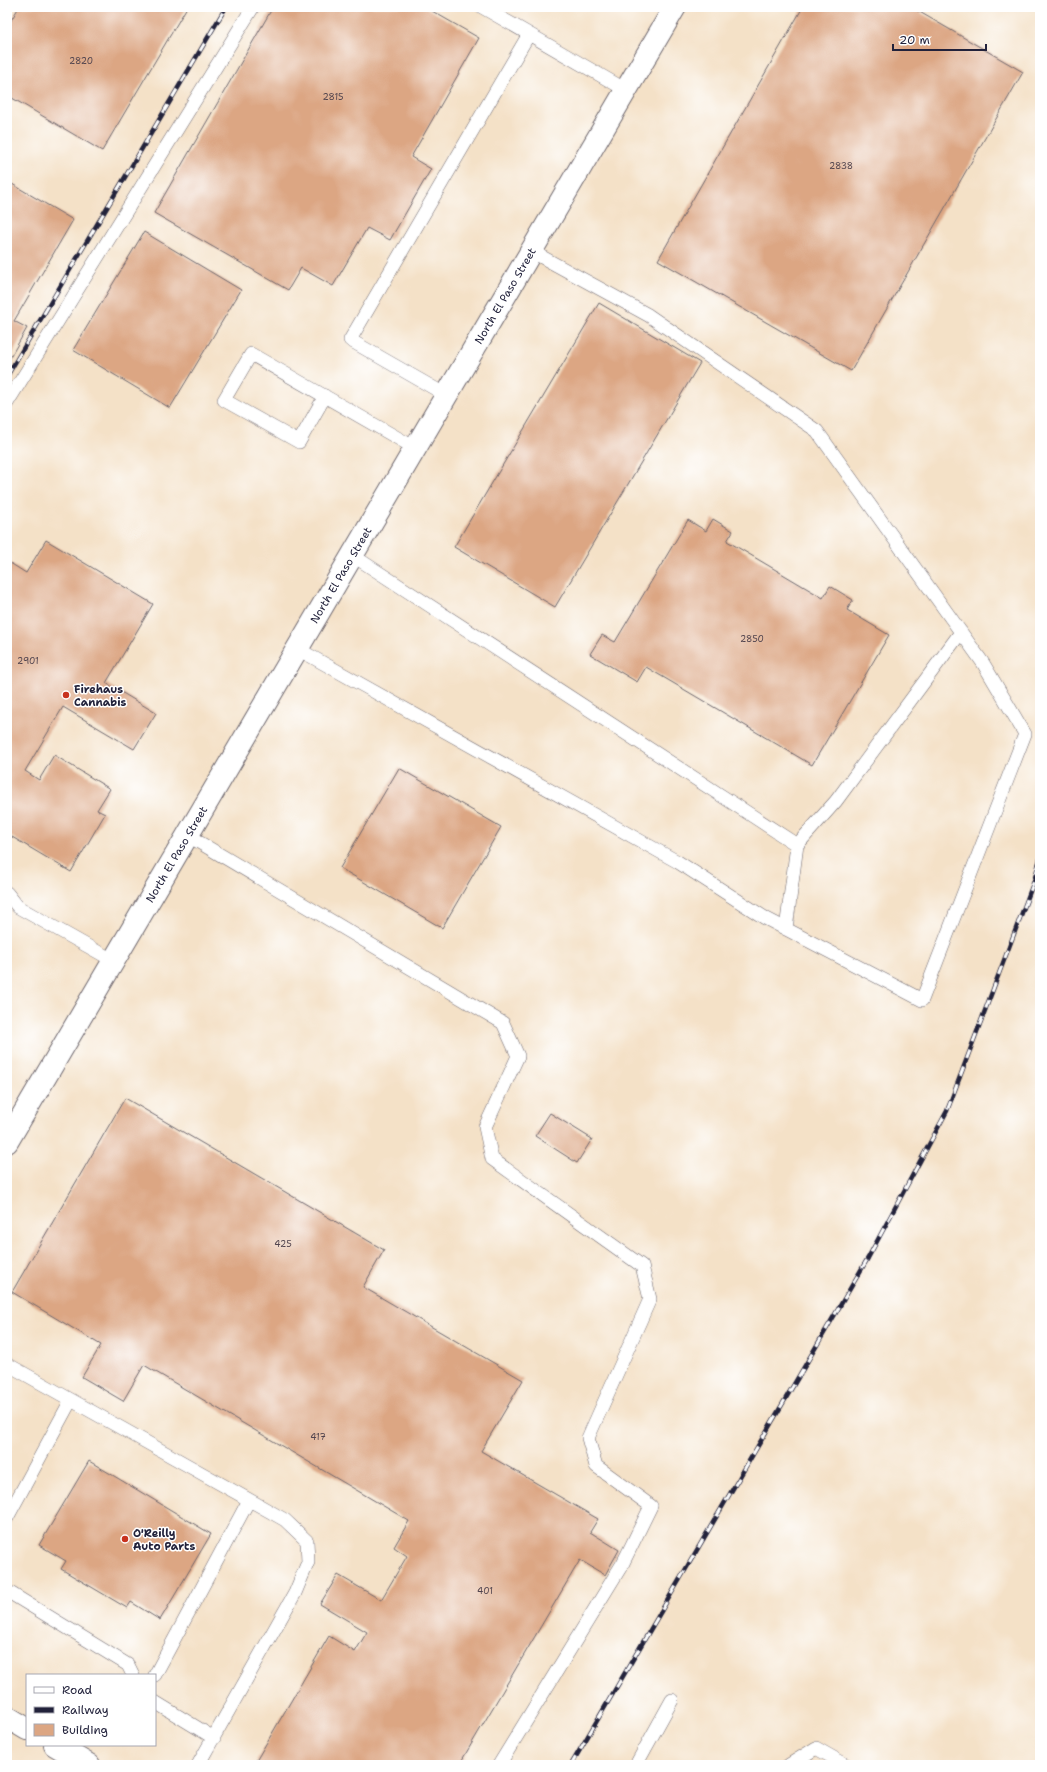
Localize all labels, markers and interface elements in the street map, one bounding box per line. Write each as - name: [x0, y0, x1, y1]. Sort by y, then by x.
- scale bar: [893, 26, 986, 52]
- text: 20 m: [899, 32, 930, 48]
- house number: 2820: [69, 55, 93, 67]
- house number: 2815: [322, 91, 344, 103]
- house number: 2838: [829, 160, 853, 172]
- street label: North El Paso Street: [471, 245, 539, 347]
- street label: North El Paso Street: [307, 524, 375, 626]
- house number: 2850: [740, 633, 764, 645]
- house number: 2901: [17, 655, 39, 667]
- place label: Firehaus Cannabis: [74, 682, 127, 710]
- marker: Firehaus Cannabis: [61, 690, 71, 700]
- street label: North El Paso Street: [142, 803, 211, 905]
- house number: 425: [274, 1238, 292, 1250]
- house number: 417: [310, 1431, 326, 1443]
- place label: O'Reilly Auto Parts: [133, 1526, 195, 1554]
- marker: O'Reilly Auto Parts: [120, 1534, 130, 1544]
- house number: 401: [477, 1585, 493, 1597]
- legend: [26, 1674, 156, 1746]
- text: Road: [62, 1682, 93, 1698]
- text: Railway: [62, 1702, 109, 1718]
- text: Building: [62, 1722, 108, 1738]

